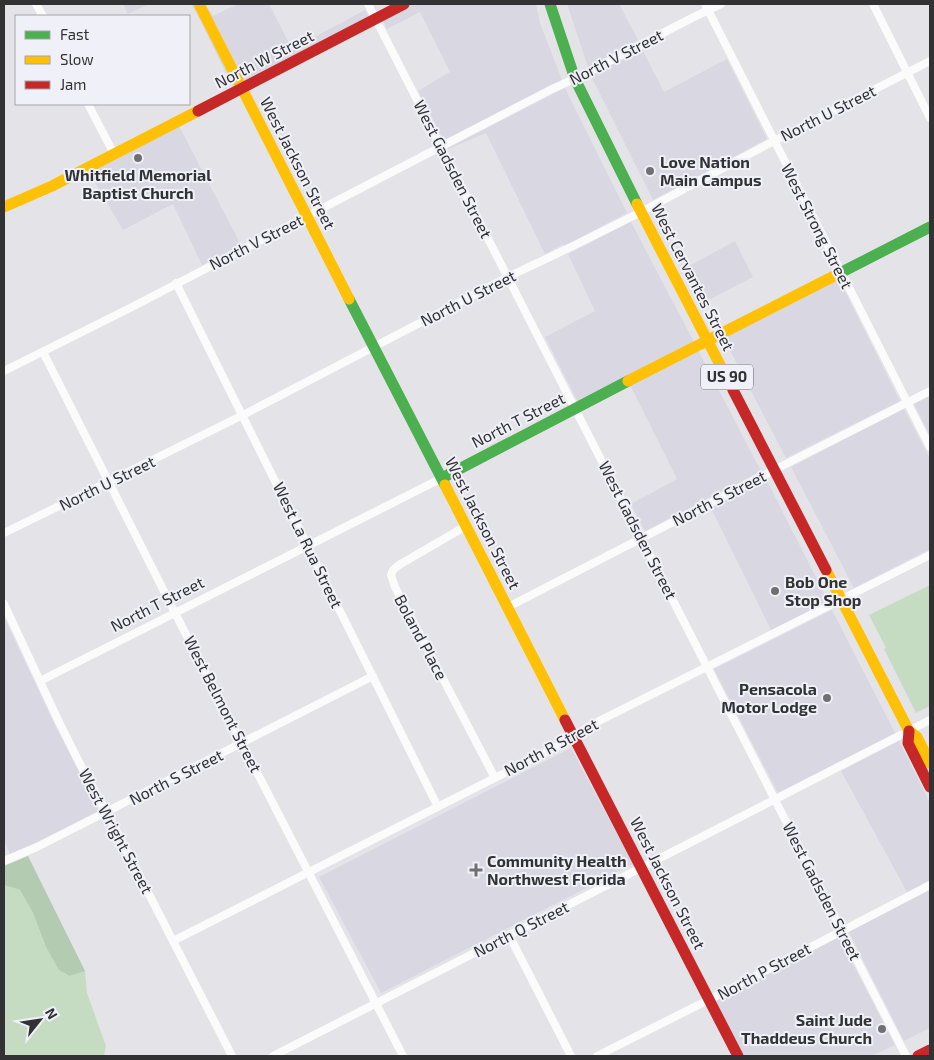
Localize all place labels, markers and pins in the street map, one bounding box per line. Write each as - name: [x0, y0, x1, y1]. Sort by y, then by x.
- marker: Whitfield Memorial Baptist Church: [132, 152, 144, 164]
- place label: Love Nation Main Campus: [660, 152, 761, 189]
- place label: Whitfield Memorial Baptist Church: [65, 165, 212, 202]
- marker: Love Nation Main Campus: [644, 165, 656, 177]
- place label: Bob One Stop Shop: [785, 572, 861, 609]
- marker: Bob One Stop Shop: [769, 585, 781, 597]
- place label: Pensacola Motor Lodge: [721, 679, 817, 716]
- marker: Pensacola Motor Lodge: [821, 692, 833, 704]
- place label: Community Health Northwest Florida: [487, 851, 627, 888]
- marker: Community Health Northwest Florida: [469, 863, 483, 877]
- place label: Saint Jude Thaddeus Church: [741, 1010, 872, 1047]
- marker: Saint Jude Thaddeus Church: [876, 1023, 888, 1035]

